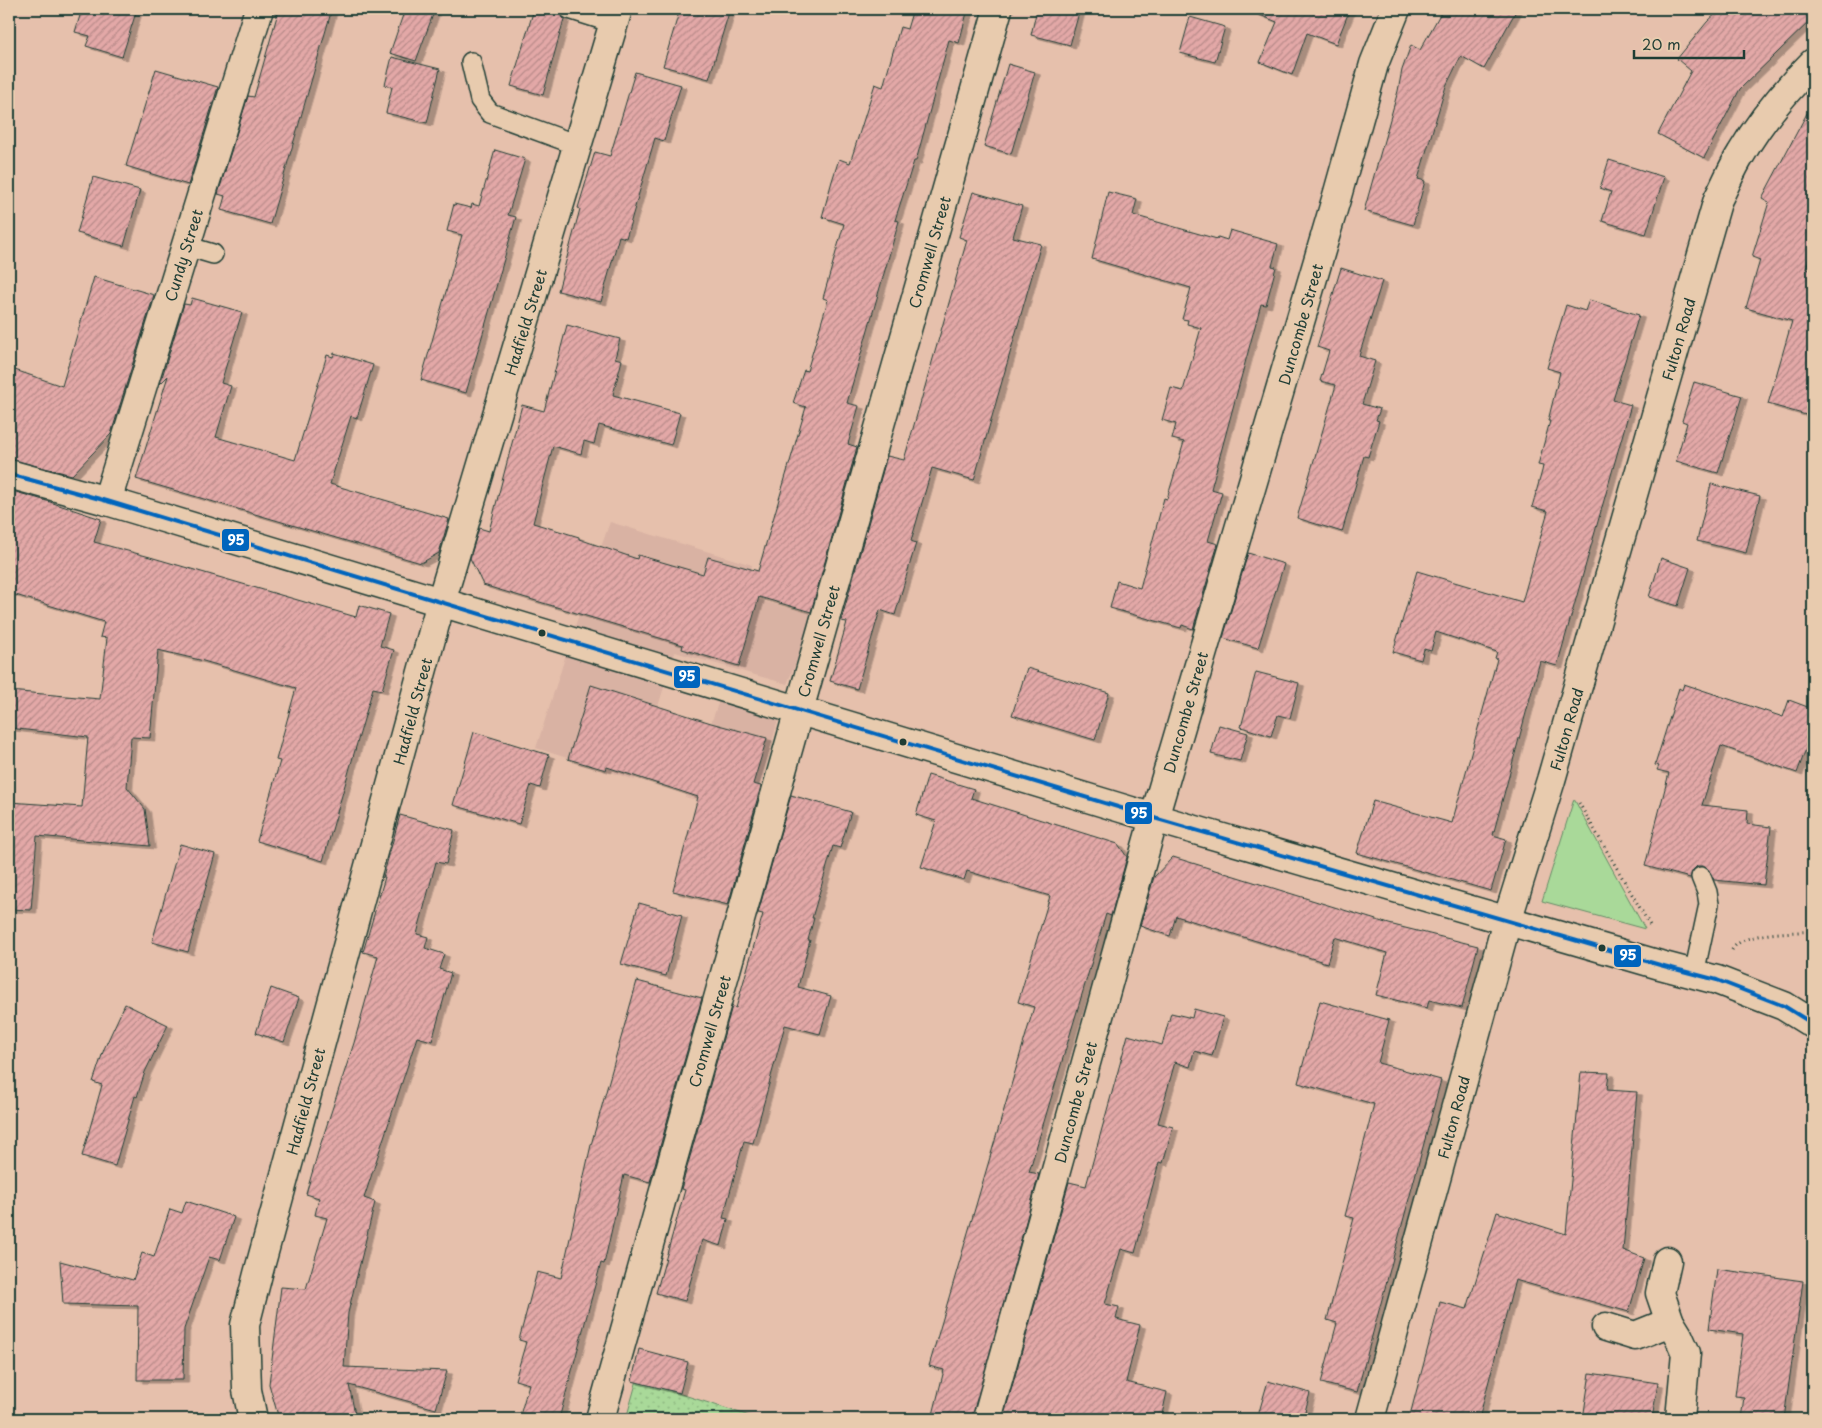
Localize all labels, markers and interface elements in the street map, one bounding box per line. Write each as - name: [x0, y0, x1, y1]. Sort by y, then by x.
- scale bar: [1634, 28, 1744, 60]
- text: 20 m: [1642, 32, 1681, 55]
- street label: Cromwell Street: [902, 193, 956, 311]
- street label: Cundy Street: [158, 206, 208, 304]
- street label: Duncombe Street: [1272, 261, 1328, 387]
- street label: Hadfield Street: [498, 266, 552, 378]
- street label: Fulton Road: [1655, 295, 1701, 383]
- line badge: 95: [221, 528, 250, 552]
- text: 95: [227, 529, 245, 550]
- street label: Cromwell Street: [791, 582, 845, 700]
- unlabelled marker: [537, 628, 547, 638]
- street label: Duncombe Street: [1157, 649, 1213, 775]
- street label: Hadfield Street: [387, 655, 437, 767]
- line badge: 95: [673, 665, 701, 689]
- text: 95: [678, 665, 696, 686]
- street label: Fulton Road: [1543, 685, 1589, 773]
- unlabelled marker: [898, 737, 908, 747]
- line badge: 95: [1124, 801, 1153, 825]
- text: 95: [1130, 802, 1148, 823]
- unlabelled marker: [1597, 943, 1607, 953]
- line badge: 95: [1613, 944, 1642, 968]
- text: 95: [1619, 944, 1637, 965]
- street label: Cromwell Street: [682, 972, 736, 1090]
- street label: Duncombe Street: [1048, 1039, 1102, 1165]
- street label: Hadfield Street: [280, 1045, 330, 1157]
- street label: Fulton Road: [1431, 1073, 1475, 1161]

